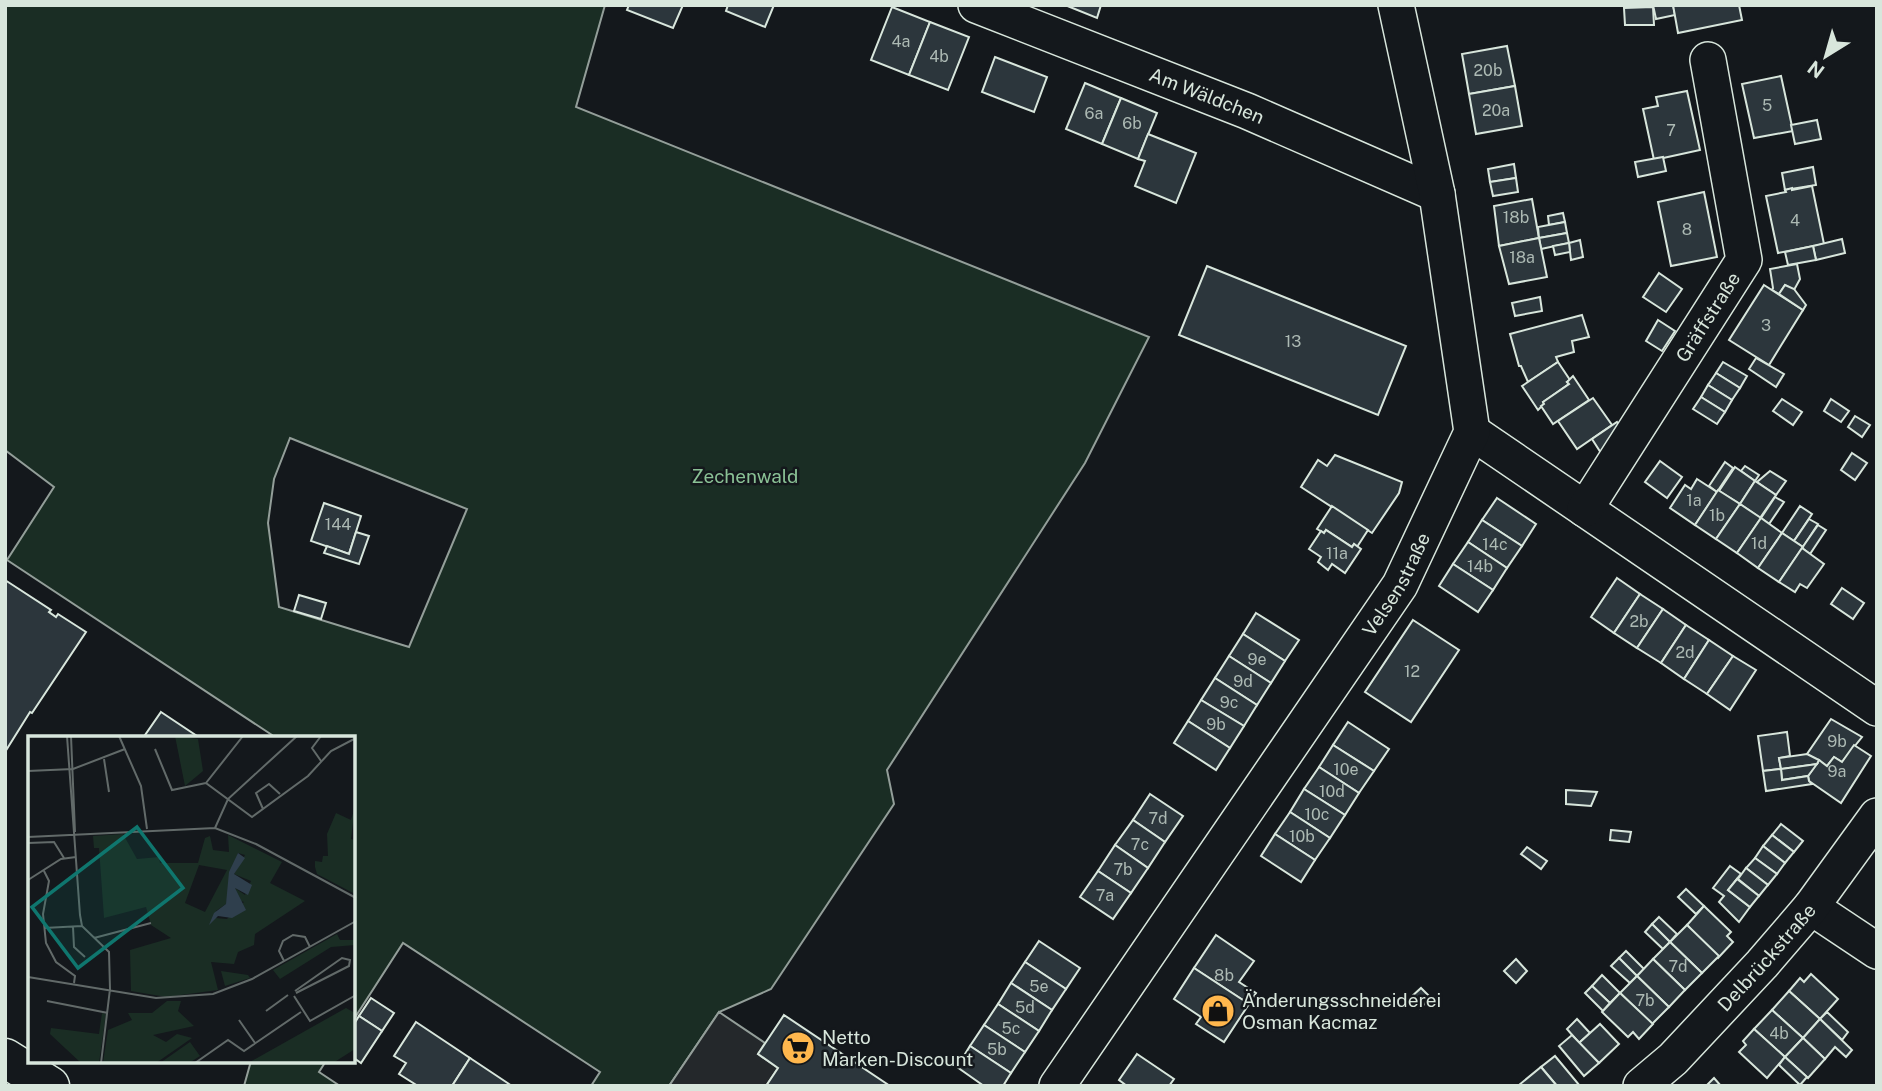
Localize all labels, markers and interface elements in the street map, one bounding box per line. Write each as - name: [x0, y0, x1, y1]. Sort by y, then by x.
- north arrow: [1791, 21, 1861, 91]
- house number: 4a: [892, 32, 910, 51]
- house number: 4b: [929, 47, 949, 66]
- text: N: [1803, 56, 1828, 83]
- house number: 20b: [1474, 61, 1502, 80]
- street label: Am Wäldchen: [1146, 63, 1268, 128]
- house number: 5: [1762, 96, 1772, 115]
- house number: 20a: [1482, 101, 1510, 120]
- house number: 6a: [1085, 104, 1103, 123]
- house number: 6b: [1122, 114, 1142, 133]
- house number: 7: [1666, 121, 1676, 140]
- house number: 18b: [1503, 208, 1529, 227]
- house number: 4: [1790, 211, 1800, 230]
- house number: 8: [1682, 220, 1692, 239]
- house number: 18a: [1509, 248, 1535, 267]
- street label: Gräffstraße: [1671, 268, 1744, 366]
- house number: 3: [1761, 316, 1771, 335]
- house number: 13: [1285, 332, 1301, 351]
- park label: Zechenwald: [692, 465, 798, 487]
- house number: 1a: [1686, 491, 1702, 510]
- house number: 1b: [1709, 506, 1725, 525]
- house number: 144: [325, 515, 351, 534]
- street label: Velsenstraße: [1358, 529, 1434, 640]
- house number: 1d: [1751, 534, 1767, 553]
- house number: 14c: [1482, 535, 1508, 554]
- house number: 11a: [1326, 544, 1348, 563]
- house number: 14b: [1467, 557, 1493, 576]
- house number: 2b: [1629, 612, 1649, 631]
- house number: 2d: [1675, 643, 1695, 662]
- house number: 9e: [1247, 650, 1267, 669]
- house number: 12: [1404, 662, 1420, 681]
- house number: 9d: [1233, 672, 1253, 691]
- house number: 9c: [1220, 693, 1238, 712]
- house number: 9b: [1206, 715, 1226, 734]
- house number: 9b: [1827, 732, 1847, 751]
- inset map: [28, 736, 355, 1063]
- house number: 10e: [1333, 760, 1359, 779]
- house number: 9a: [1828, 762, 1846, 781]
- house number: 10d: [1319, 782, 1345, 801]
- house number: 10c: [1305, 805, 1330, 824]
- house number: 7d: [1148, 809, 1168, 828]
- house number: 10b: [1289, 827, 1315, 846]
- house number: 7c: [1131, 835, 1149, 854]
- house number: 7b: [1114, 860, 1133, 879]
- house number: 7a: [1096, 886, 1114, 905]
- street label: Delbrückstraße: [1713, 899, 1820, 1016]
- house number: 7d: [1668, 957, 1688, 976]
- house number: 8b: [1214, 966, 1234, 985]
- house number: 5e: [1029, 977, 1049, 996]
- place label: Änderungsschneiderei Osman Kacmaz: [1242, 989, 1441, 1033]
- house number: 7b: [1636, 991, 1655, 1010]
- shop icon: Änderungsschneiderei Osman Kacmaz: [1199, 992, 1237, 1030]
- house number: 5d: [1015, 998, 1035, 1017]
- house number: 5c: [1002, 1019, 1020, 1038]
- house number: 4b: [1769, 1024, 1789, 1043]
- place label: Netto Marken-Discount: [822, 1026, 973, 1070]
- supermarket icon: Netto Marken-Discount: [779, 1029, 817, 1067]
- house number: 5b: [987, 1040, 1007, 1059]

